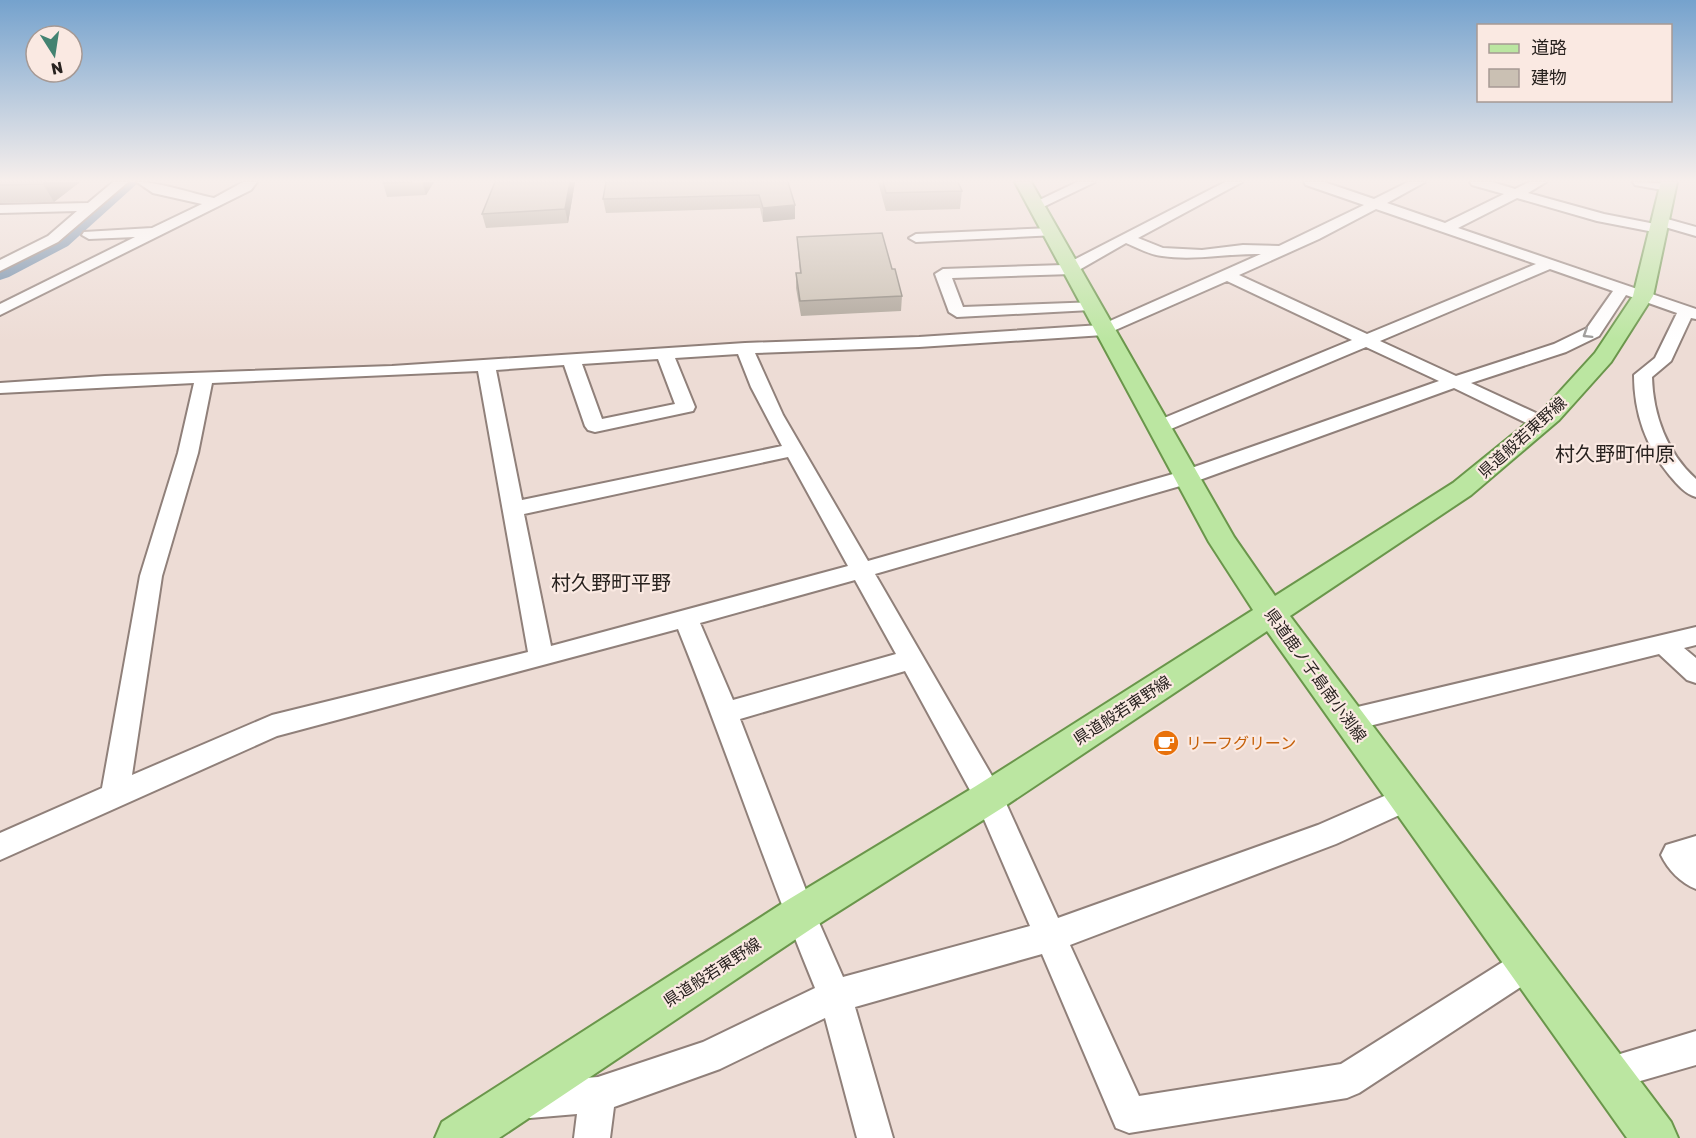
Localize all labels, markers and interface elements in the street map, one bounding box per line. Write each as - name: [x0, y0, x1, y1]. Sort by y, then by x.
- north arrow: [24, 24, 84, 84]
- legend: [1477, 24, 1672, 102]
- text: 道路: [1531, 37, 1567, 59]
- text: N: [49, 58, 65, 79]
- text: 建物: [1531, 67, 1567, 89]
- one-way arrow: [1582, 327, 1593, 338]
- street label: 県道般若東野線: [1474, 393, 1570, 482]
- district label: 村久野町仲原: [1555, 442, 1675, 466]
- district label: 村久野町平野: [551, 571, 671, 595]
- street label: 県道鹿ノ子島南小渕線: [1261, 605, 1370, 746]
- street label: 県道般若東野線: [1070, 672, 1174, 749]
- cafe icon: リーフグリーン: [1151, 728, 1181, 758]
- place label: リーフグリーン: [1186, 734, 1296, 753]
- street label: 県道般若東野線: [660, 934, 764, 1011]

